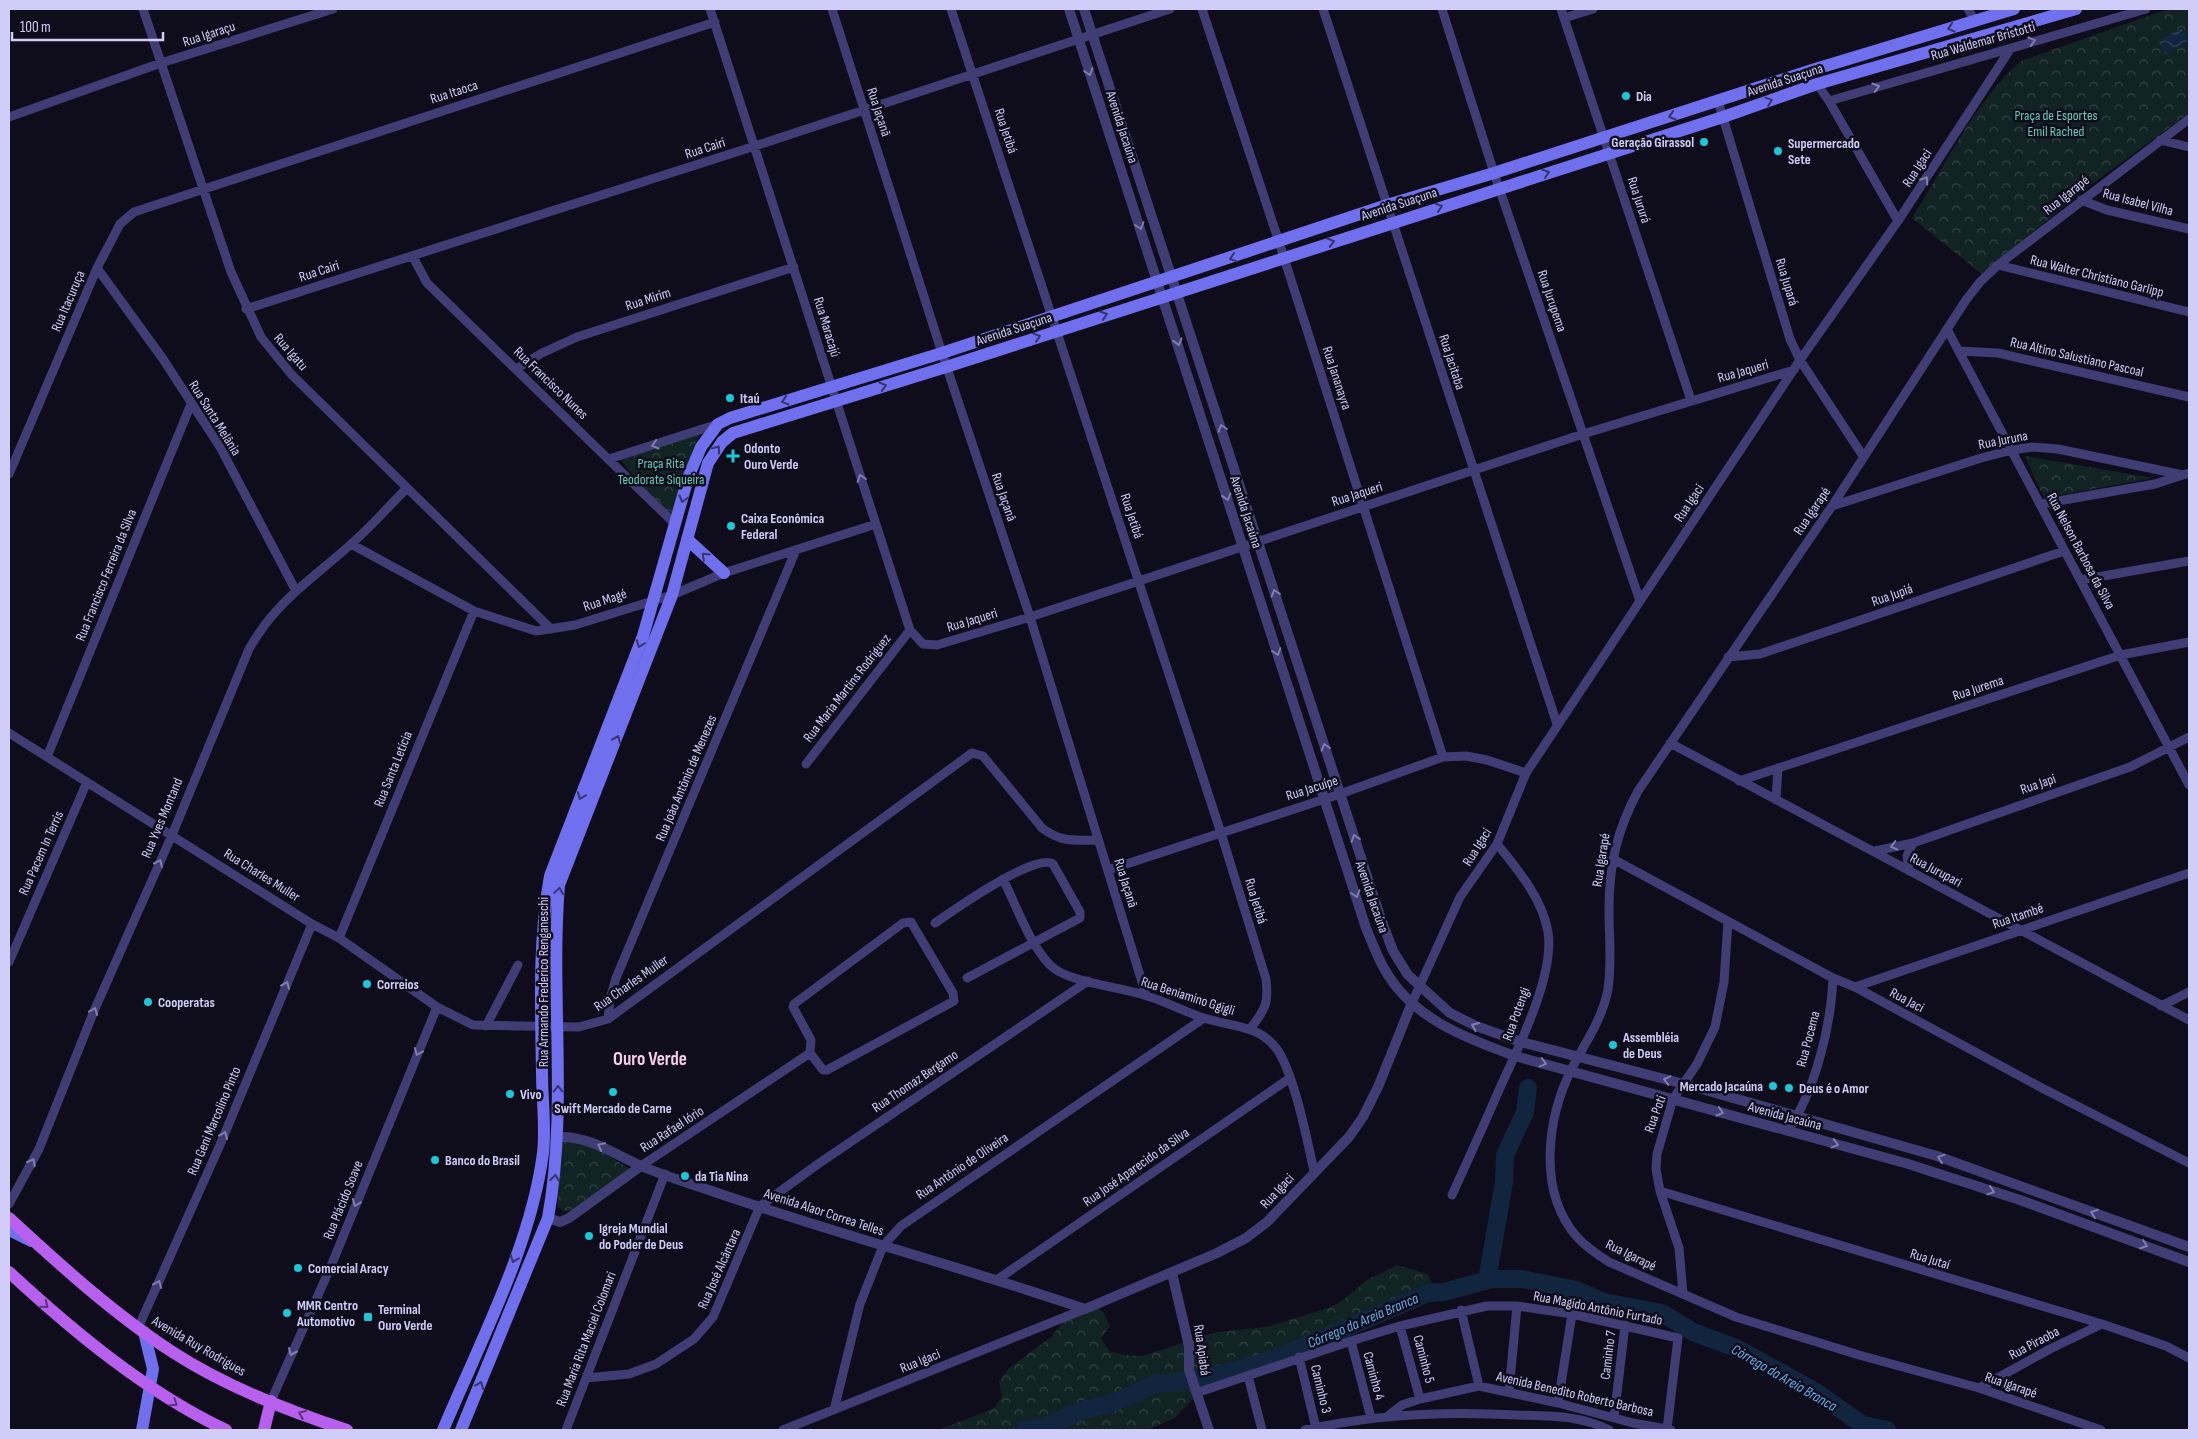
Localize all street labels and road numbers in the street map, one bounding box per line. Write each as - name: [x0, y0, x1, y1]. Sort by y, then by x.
- street label: Rua Igaraçu: [181, 17, 238, 50]
- street label: Rua Waldemar Bristotti: [1929, 18, 2037, 64]
- street label: Avenida Suaçuna: [1744, 60, 1825, 101]
- street label: Rua Itaoca: [428, 76, 480, 108]
- street label: Rua Jaçanã: [863, 85, 895, 139]
- street label: Avenida Jacaúna: [1102, 88, 1142, 165]
- street label: Rua Jetibá: [991, 106, 1021, 156]
- street label: Rua Cairi: [683, 134, 727, 162]
- street label: Rua Igaci: [1898, 146, 1936, 190]
- street label: Rua Igarapé: [2039, 172, 2093, 218]
- street label: Rua Jururá: [1624, 175, 1654, 225]
- street label: Avenida Suaçuna: [1358, 184, 1439, 225]
- street label: Rua Isabel Vilha: [2101, 184, 2175, 220]
- street label: Rua Walter Christiano Garlipp: [2029, 251, 2166, 301]
- street label: Rua Jupará: [1772, 256, 1802, 308]
- street label: Rua Cairi: [297, 257, 341, 285]
- street label: Rua Itacuruça: [48, 268, 88, 334]
- street label: Rua Jurupema: [1533, 268, 1571, 334]
- street label: Rua Mirim: [623, 284, 673, 314]
- street label: Rua Maracajú: [810, 295, 844, 359]
- street label: Avenida Suaçuna: [973, 309, 1054, 350]
- street label: Rua Igatu: [270, 330, 312, 374]
- street label: Rua Jacitaba: [1435, 332, 1469, 392]
- street label: Rua Altino Salustiano Pascoal: [2009, 333, 2145, 381]
- street label: Rua Francisco Nunes: [510, 343, 592, 423]
- street label: Rua Jananayra: [1319, 344, 1355, 412]
- street label: Rua Jaqueri: [1716, 356, 1770, 386]
- street label: Rua Santa Melânia: [185, 377, 245, 459]
- street label: Rua Juruna: [1977, 427, 2029, 453]
- street label: Rua Jaçanã: [988, 470, 1020, 524]
- street label: Avenida Jacaúna: [1226, 473, 1266, 550]
- street label: Rua Jaqueri: [1330, 478, 1384, 510]
- street label: Rua Igaci: [1670, 481, 1708, 525]
- street label: Rua Igarapé: [1790, 484, 1834, 538]
- street label: Rua Nelson Barbosa da Silva: [2043, 490, 2119, 612]
- street label: Rua Jetibá: [1117, 491, 1147, 541]
- street label: Rua Francisco Ferreira da Silva: [72, 507, 140, 643]
- street label: Rua Jupiá: [1869, 580, 1915, 610]
- street label: Rua Magé: [581, 585, 629, 615]
- street label: Rua Jaqueri: [945, 604, 999, 636]
- street label: Rua Maria Martins Rodriguez: [799, 631, 895, 745]
- street label: Rua Jurema: [1950, 672, 2006, 704]
- street label: Rua João Antônio de Menezes: [652, 712, 720, 844]
- street label: Rua Santa Letícia: [370, 729, 416, 809]
- street label: Rua Japi: [2018, 770, 2058, 798]
- street label: Rua Jacuípe: [1284, 772, 1340, 804]
- street label: Rua Yves Montand: [137, 775, 187, 861]
- street label: Rua Pacem In Terris: [15, 808, 67, 898]
- street label: Rua Igaci: [1459, 825, 1495, 869]
- street label: Rua Igarapé: [1588, 832, 1614, 888]
- street label: Rua Charles Muller: [221, 845, 303, 905]
- street label: Rua Jurupari: [1907, 849, 1965, 891]
- street label: Rua Jaçanã: [1111, 856, 1141, 910]
- street label: Avenida Jacaúna: [1351, 858, 1392, 935]
- street label: Rua Jetibá: [1241, 876, 1271, 926]
- street label: Rua Armando Frederico Renganeschi: [535, 897, 552, 1067]
- street label: Rua Itambé: [1990, 899, 2046, 933]
- street label: Rua Charles Muller: [591, 951, 671, 1015]
- street label: Rua Beniamino Ggigli: [1139, 973, 1237, 1019]
- street label: Rua Jaci: [1887, 984, 1927, 1016]
- street label: Rua Potengi: [1499, 985, 1533, 1043]
- street label: Rua Pocema: [1792, 1009, 1824, 1069]
- street label: Rua Thomaz Bergamo: [869, 1046, 961, 1116]
- street label: Rua Geni Marcolino Pinto: [183, 1064, 245, 1178]
- street label: Rua Poti: [1640, 1093, 1670, 1135]
- street label: Avenida Jacaúna: [1746, 1098, 1823, 1134]
- street label: Rua Rafael Iório: [637, 1102, 707, 1156]
- street label: Rua José Aparecido da Silva: [1080, 1124, 1192, 1210]
- street label: Rua Antônio de Oliveira: [913, 1129, 1011, 1203]
- street label: Rua Plácido Soave: [319, 1158, 367, 1242]
- street label: Rua Igaci: [1257, 1170, 1297, 1212]
- street label: Avenida Alaor Correa Telles: [761, 1184, 886, 1239]
- street label: Rua José Alcântara: [694, 1226, 744, 1312]
- street label: Rua Igarapé: [1603, 1235, 1659, 1275]
- street label: Rua Jutaí: [1908, 1245, 1952, 1273]
- street label: Rua Maria Rita Maciel Colomari: [552, 1269, 620, 1409]
- street label: Rua Magido Antônio Furtado: [1532, 1287, 1664, 1329]
- street label: Avenida Ruy Rodrigues: [148, 1312, 249, 1380]
- street label: Rua Apiabá: [1190, 1323, 1214, 1377]
- street label: Rua Piraoba: [2006, 1323, 2062, 1363]
- street label: Caminho 7: [1597, 1329, 1619, 1380]
- street label: Caminho 5: [1409, 1333, 1439, 1385]
- street label: Rua Igaci: [897, 1345, 943, 1377]
- street label: Caminho 4: [1359, 1350, 1389, 1402]
- street label: Caminho 3: [1307, 1363, 1335, 1415]
- street label: Avenida Benedito Roberto Barbosa: [1494, 1367, 1655, 1420]
- street label: Rua Igarapé: [1983, 1368, 2039, 1402]

